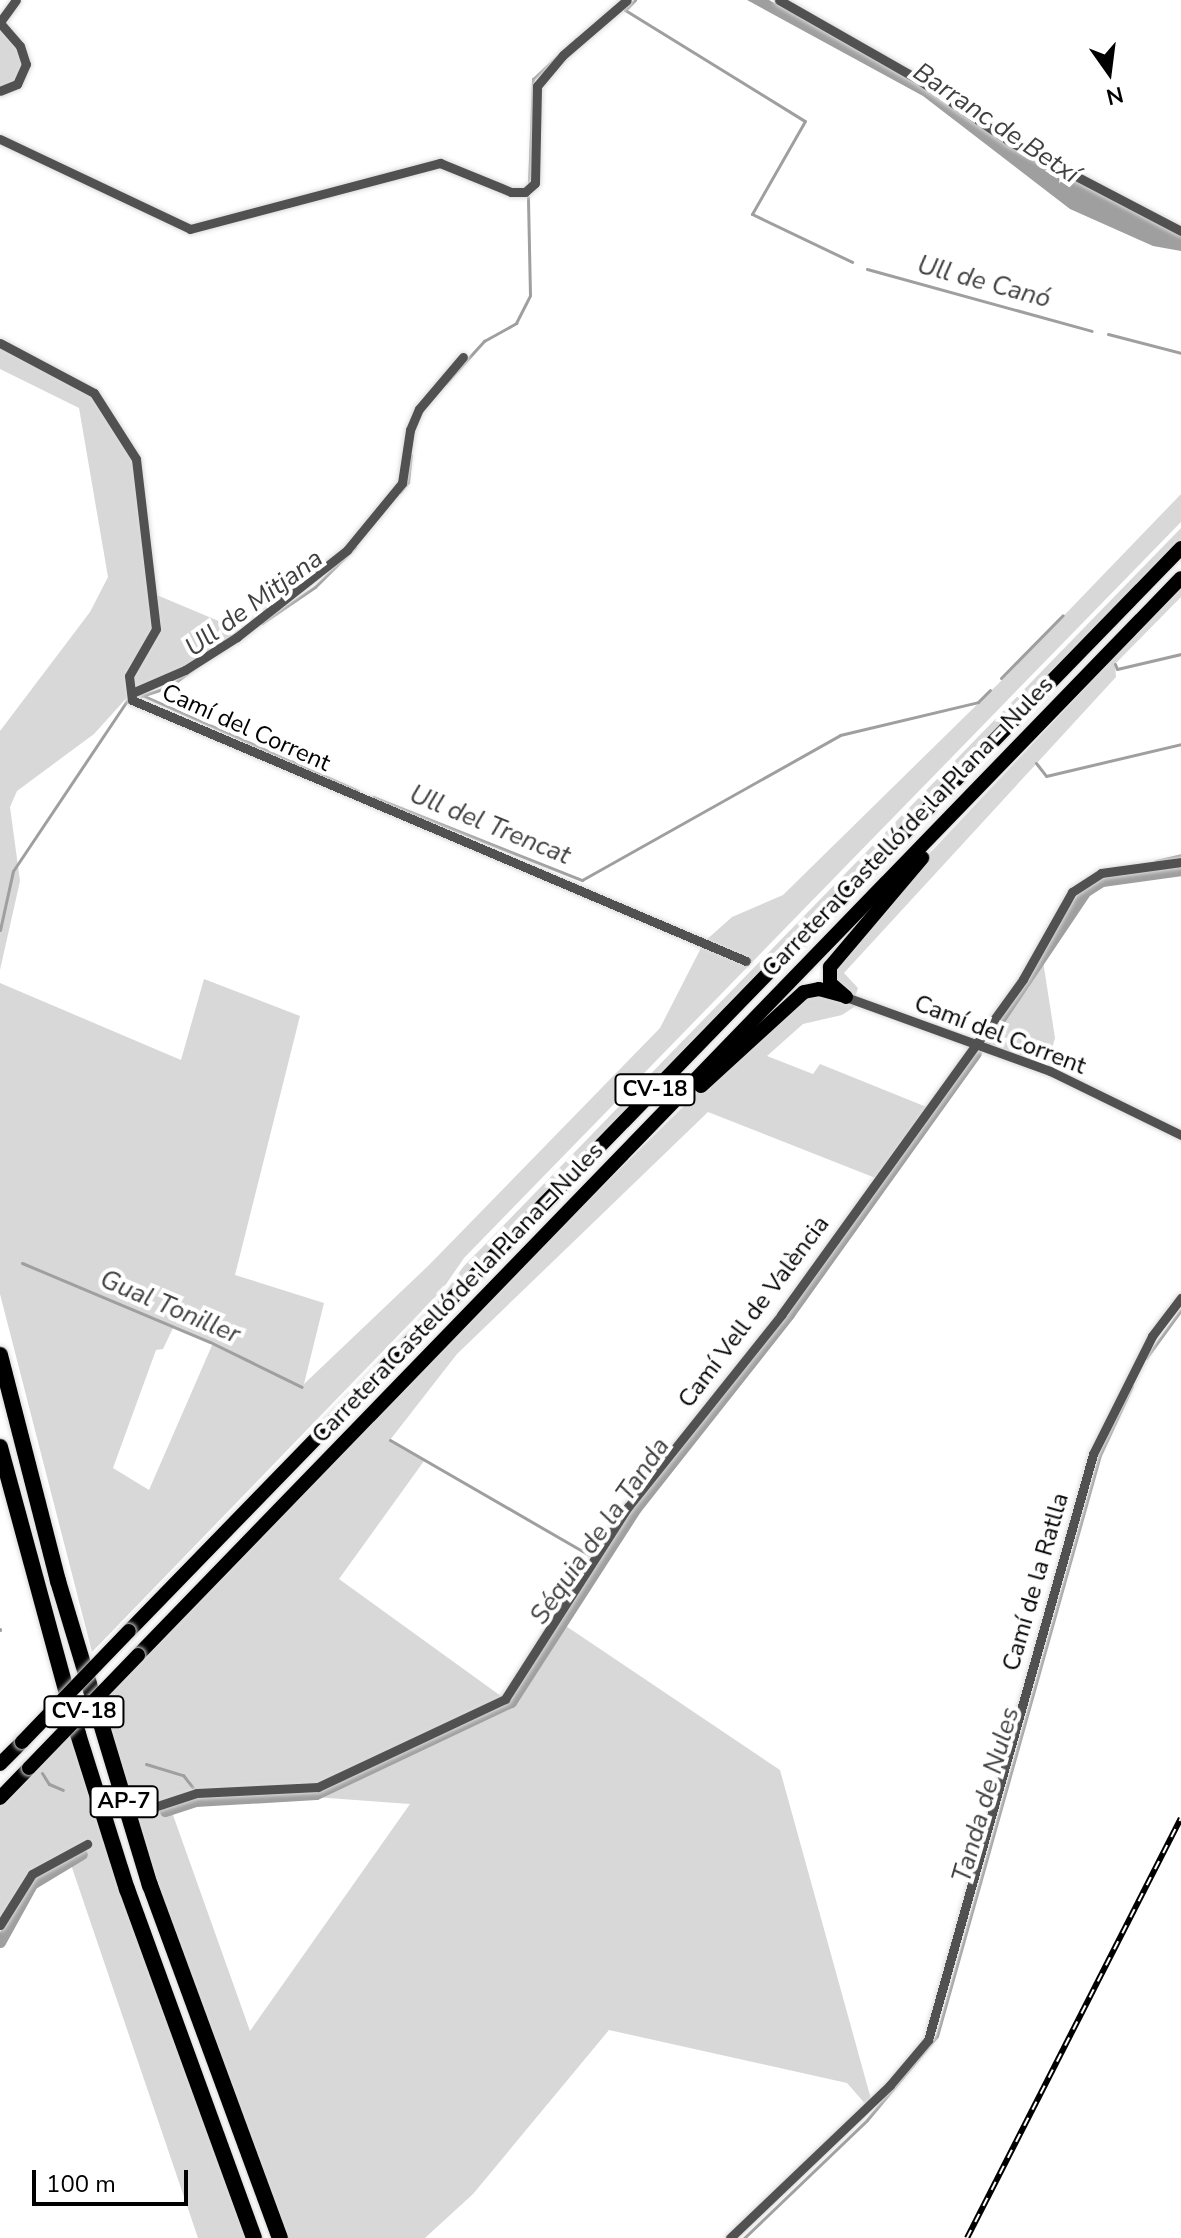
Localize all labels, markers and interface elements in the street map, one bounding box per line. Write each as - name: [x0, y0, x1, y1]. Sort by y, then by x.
- north arrow: [1069, 32, 1149, 112]
- water label: Barranc de Betxí: [907, 56, 1085, 190]
- text: N: [1103, 79, 1126, 112]
- water label: Ull de Canó: [914, 249, 1054, 315]
- water label: Ull de Mitjana: [179, 543, 329, 663]
- street label: Carretera Castelló de la Plana - Nules: [756, 671, 1060, 983]
- street label: Camí del Corrent: [157, 678, 335, 778]
- water label: Ull del Trencat: [405, 779, 575, 871]
- street label: Camí del Corrent: [910, 989, 1090, 1081]
- road number: CV-18: [613, 1072, 697, 1108]
- street label: Carretera Castelló de la Plana - Nules: [306, 1137, 610, 1449]
- street label: Camí Vell de València: [673, 1210, 835, 1414]
- water label: Gual Toniller: [95, 1264, 245, 1350]
- water label: Séquia de la Tanda: [524, 1432, 676, 1630]
- street label: Camí de la Ratlla: [997, 1490, 1075, 1674]
- road number: CV-18: [42, 1694, 126, 1730]
- water label: Tanda de Nules: [946, 1704, 1026, 1886]
- road number: AP-7: [88, 1784, 160, 1820]
- scale bar: [36, 2154, 192, 2204]
- text: 100 m: [46, 2168, 116, 2200]

